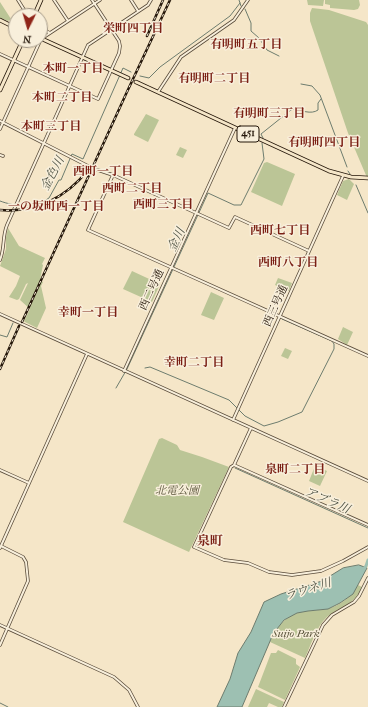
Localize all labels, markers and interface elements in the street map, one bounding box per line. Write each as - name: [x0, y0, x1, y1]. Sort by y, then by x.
- north arrow: [8, 8, 48, 48]
- district label: 栄町四丁目: [103, 22, 163, 36]
- text: N: [22, 33, 32, 46]
- district label: 有明町五丁目: [210, 38, 282, 52]
- district label: 本町一丁目: [43, 62, 103, 76]
- district label: 有明町二丁目: [178, 72, 250, 86]
- district label: 本町二丁目: [32, 91, 92, 105]
- district label: 有明町三丁目: [233, 107, 305, 121]
- district label: 本町三丁目: [21, 120, 81, 134]
- road number: 451: [237, 126, 259, 142]
- district label: 有明町四丁目: [288, 136, 360, 150]
- water label: 金色川: [38, 155, 68, 193]
- district label: 西町一丁目: [73, 165, 133, 179]
- district label: 西町二丁目: [102, 182, 162, 196]
- district label: 西町三丁目: [133, 198, 193, 212]
- district label: 一の坂町西一丁目: [8, 200, 104, 214]
- district label: 西町七丁目: [250, 224, 310, 238]
- water label: 金川: [165, 226, 189, 254]
- district label: 西町八丁目: [258, 256, 318, 270]
- street label: 西二号通: [137, 267, 167, 313]
- street label: 西三号通: [261, 283, 291, 329]
- district label: 幸町一丁目: [58, 306, 118, 320]
- district label: 幸町二丁目: [164, 356, 224, 370]
- district label: 泉町二丁目: [265, 463, 325, 477]
- park label: 北電公園: [155, 484, 199, 498]
- water label: アブラ川: [302, 485, 352, 517]
- district label: 泉町: [197, 534, 223, 550]
- water label: ラウネ川: [283, 576, 333, 604]
- park label: Suijo Park: [272, 627, 320, 641]

